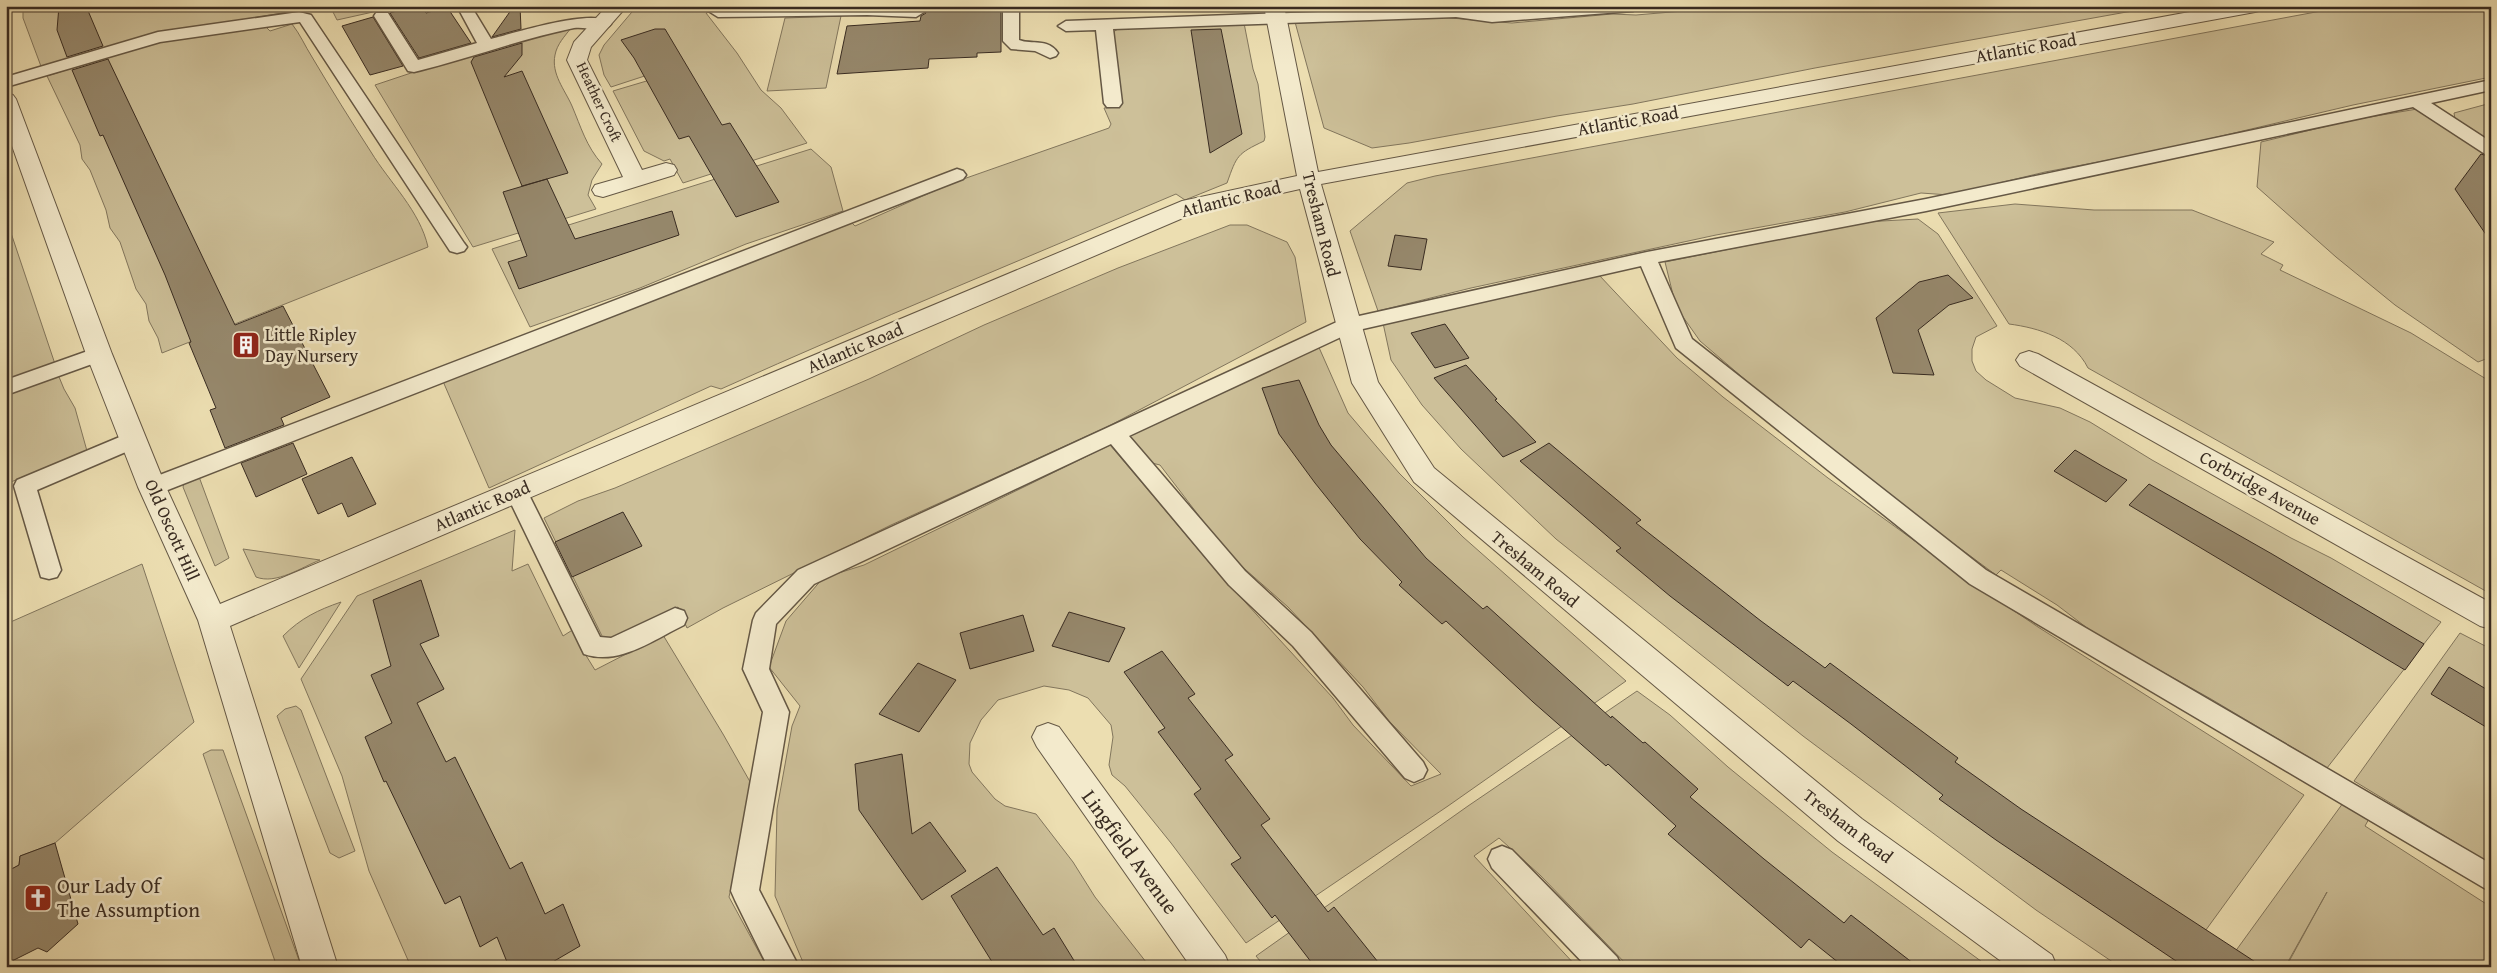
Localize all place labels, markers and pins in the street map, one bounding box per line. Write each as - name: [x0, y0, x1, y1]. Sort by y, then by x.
- place label: Little Ripley Day Nursery: [265, 321, 358, 369]
- building icon: Little Ripley Day Nursery: [231, 330, 261, 360]
- place label: Our Lady Of The Assumption: [57, 870, 200, 925]
- church icon: Our Lady Of The Assumption: [23, 883, 53, 913]

